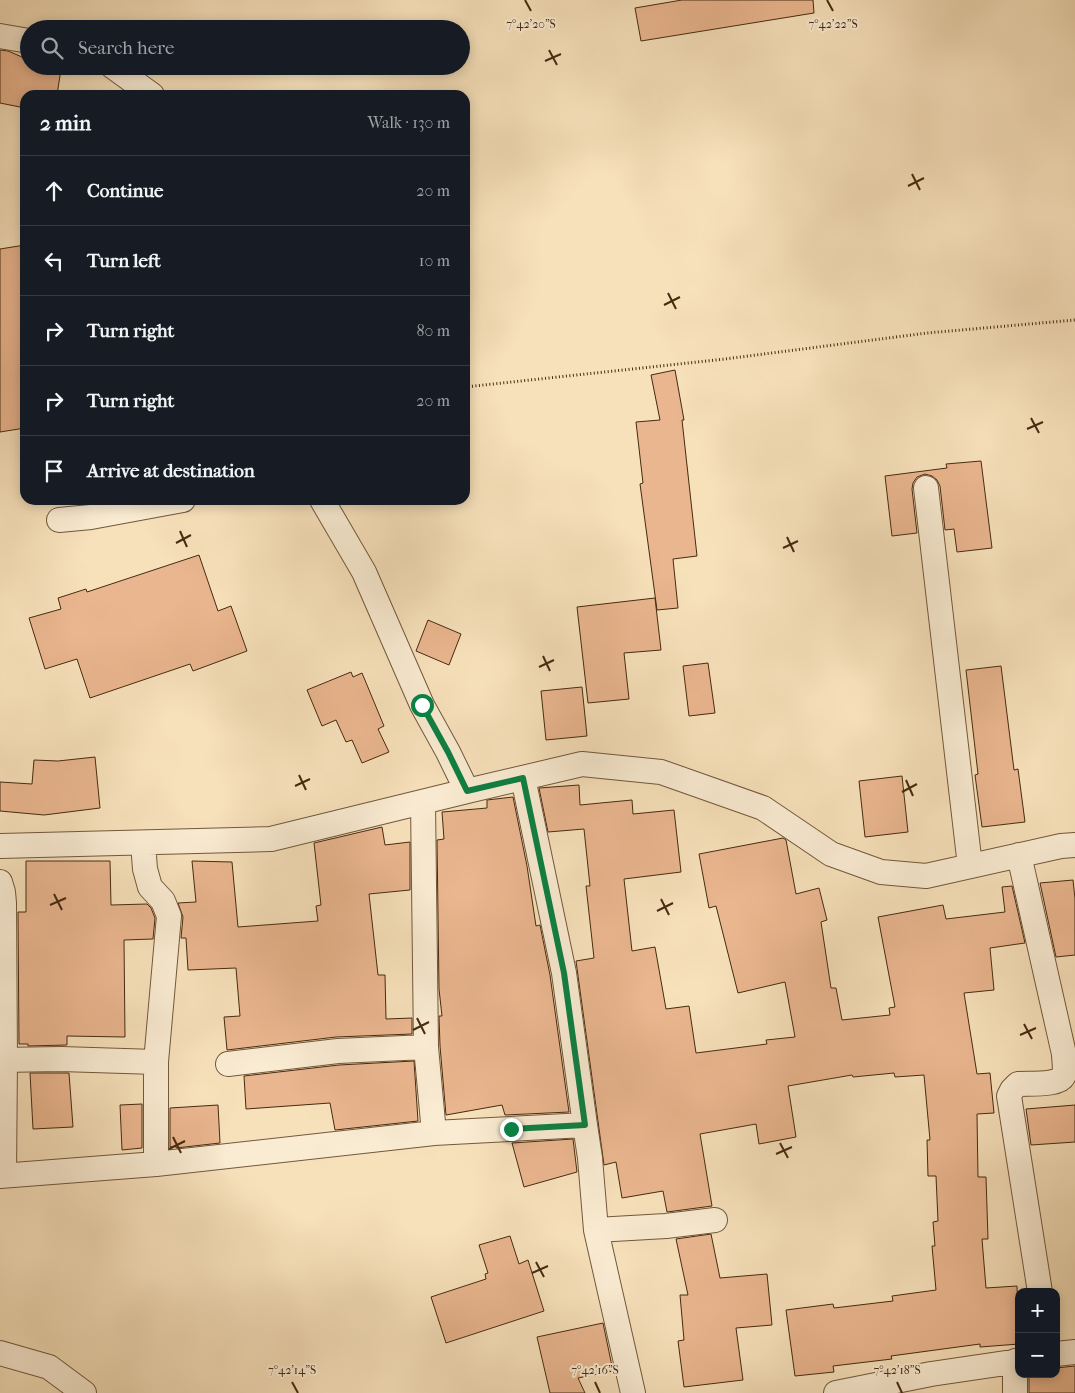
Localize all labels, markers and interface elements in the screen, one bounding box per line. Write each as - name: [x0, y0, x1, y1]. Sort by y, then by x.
- text: 7°42'20"S: [506, 17, 556, 31]
- text: 7°42'22"S: [808, 17, 858, 31]
- search box: [20, 20, 470, 75]
- icon: search: [38, 34, 66, 62]
- text: Search here: [78, 37, 174, 59]
- text: 2 min: [40, 111, 91, 135]
- text: Walk · 130 m: [367, 113, 450, 132]
- icon: ahead: [40, 177, 68, 205]
- text: Continue: [87, 180, 163, 202]
- text: 20 m: [416, 181, 450, 200]
- icon: left: [40, 247, 68, 275]
- text: Turn left: [87, 250, 161, 272]
- text: 10 m: [419, 251, 450, 270]
- icon: right: [40, 317, 68, 345]
- text: Turn right: [87, 320, 174, 342]
- text: 80 m: [416, 321, 450, 340]
- icon: right: [40, 387, 68, 415]
- text: Turn right: [87, 390, 174, 412]
- text: 20 m: [416, 391, 450, 410]
- icon: arrive: [40, 457, 68, 485]
- text: Arrive at destination: [87, 460, 255, 482]
- route start: [411, 694, 434, 717]
- route end: [500, 1118, 523, 1141]
- map controls: [1015, 1288, 1060, 1378]
- button: +: [1015, 1288, 1060, 1333]
- button: −: [1015, 1333, 1060, 1378]
- text: 7°42'14"S: [268, 1363, 316, 1377]
- text: 7°42'16"S: [571, 1363, 619, 1377]
- text: 7°42'18"S: [873, 1363, 921, 1377]

